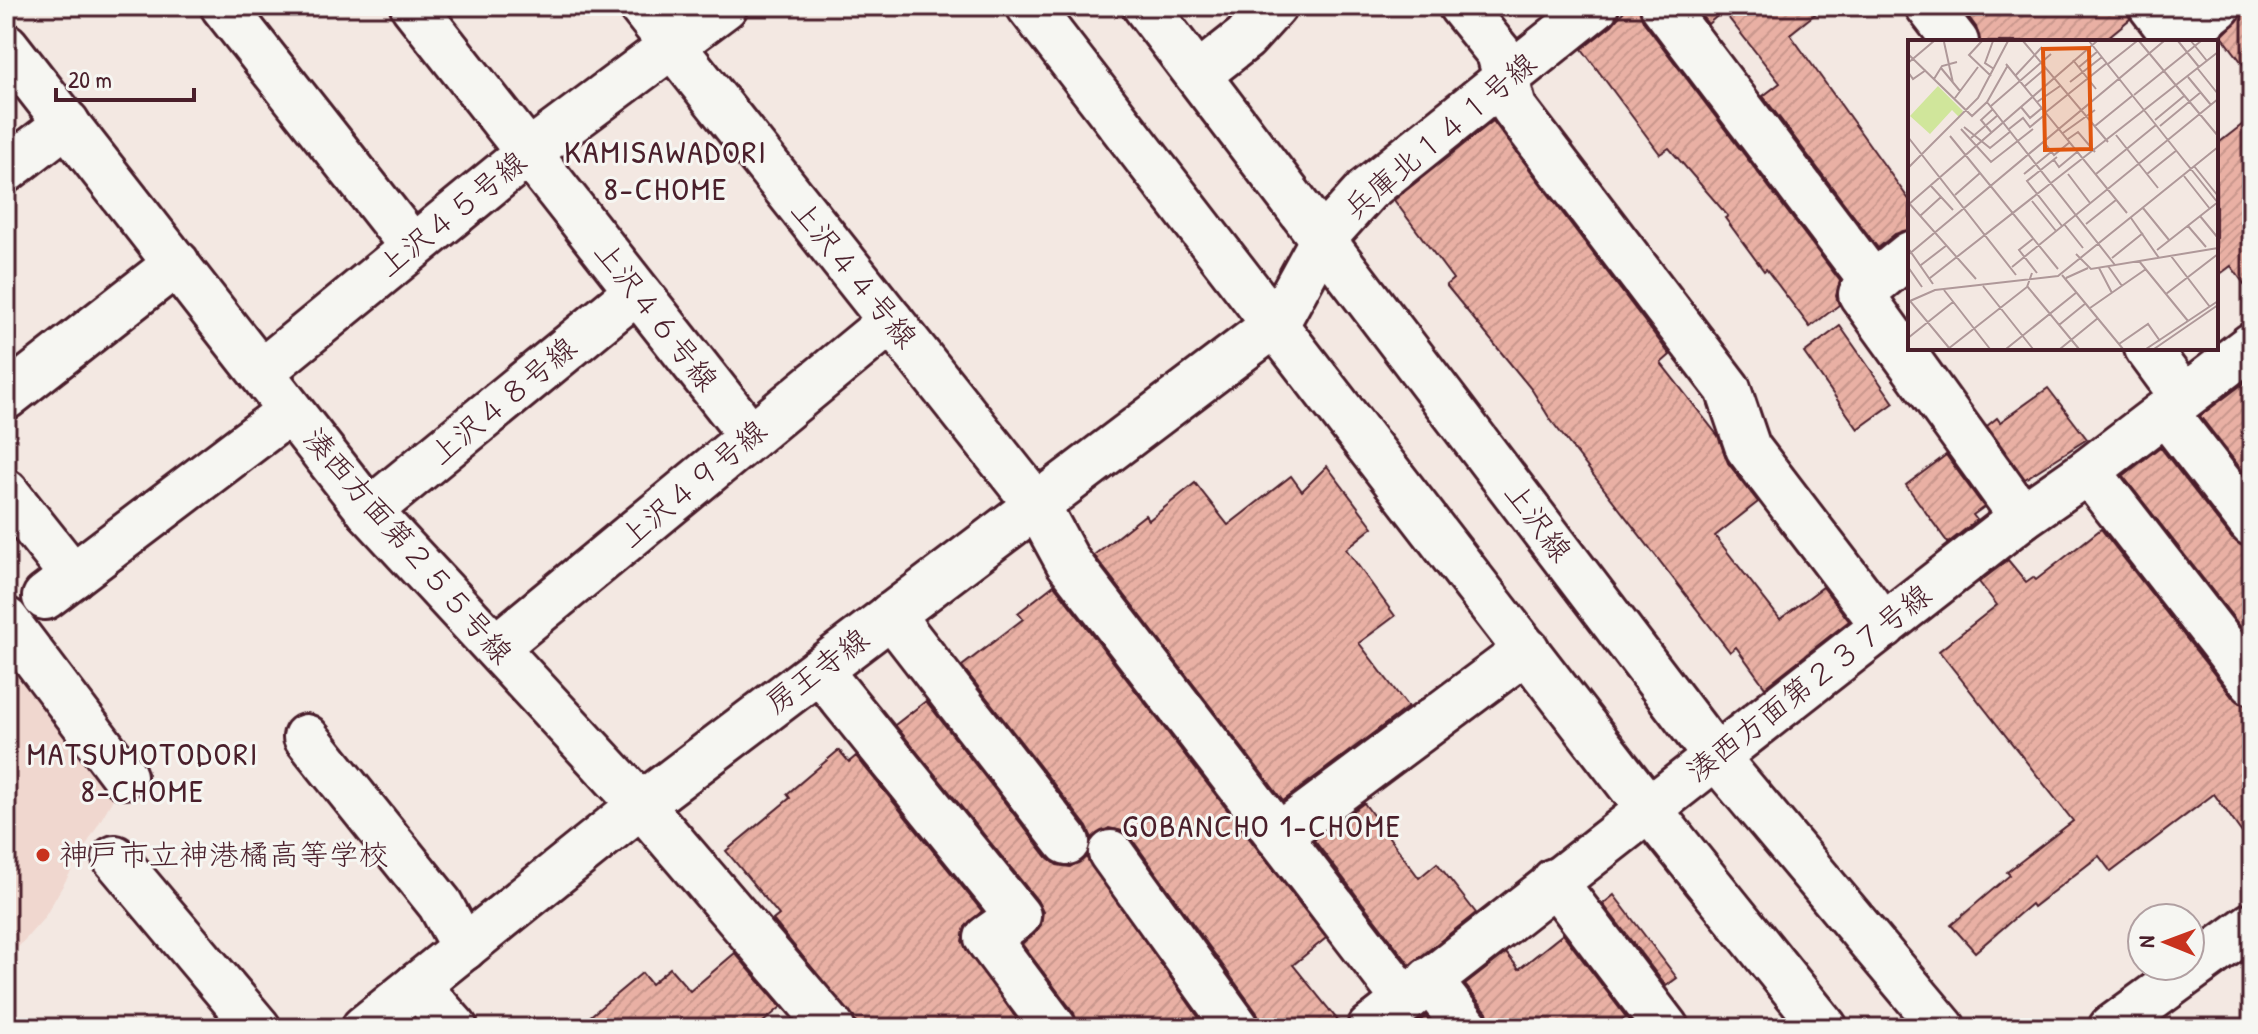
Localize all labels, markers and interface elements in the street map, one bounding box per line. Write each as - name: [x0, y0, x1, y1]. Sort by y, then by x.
- inset map: [1908, 40, 2218, 350]
- street label: 兵庫北１４１号線: [1335, 43, 1544, 228]
- scale bar: [56, 52, 194, 102]
- text: 20 m: [68, 63, 112, 95]
- district label: KAMISAWADORI 8-CHOME: [564, 130, 768, 210]
- street label: 上沢４５号線: [369, 141, 534, 285]
- street label: 上沢４４号線: [783, 191, 927, 356]
- street label: 上沢４６号線: [586, 232, 728, 399]
- street label: 上沢４８号線: [421, 327, 584, 473]
- street label: 上沢４９号線: [611, 410, 774, 556]
- street label: 湊西方面第２５５号線: [295, 419, 522, 672]
- street label: 上沢線: [1496, 473, 1582, 569]
- street label: 湊西方面第２３７号線: [1678, 574, 1939, 790]
- street label: 房王寺線: [756, 618, 876, 722]
- district label: MATSUMOTODORI 8-CHOME: [27, 732, 259, 812]
- district label: GOBANCHO 1-CHOME: [1122, 804, 1402, 847]
- place label: 神戸市立神港橘高等学校: [59, 834, 389, 874]
- marker: 神戸市立神港橘高等学校: [34, 846, 52, 864]
- north arrow: [2126, 902, 2206, 982]
- text: N: [2131, 935, 2161, 948]

